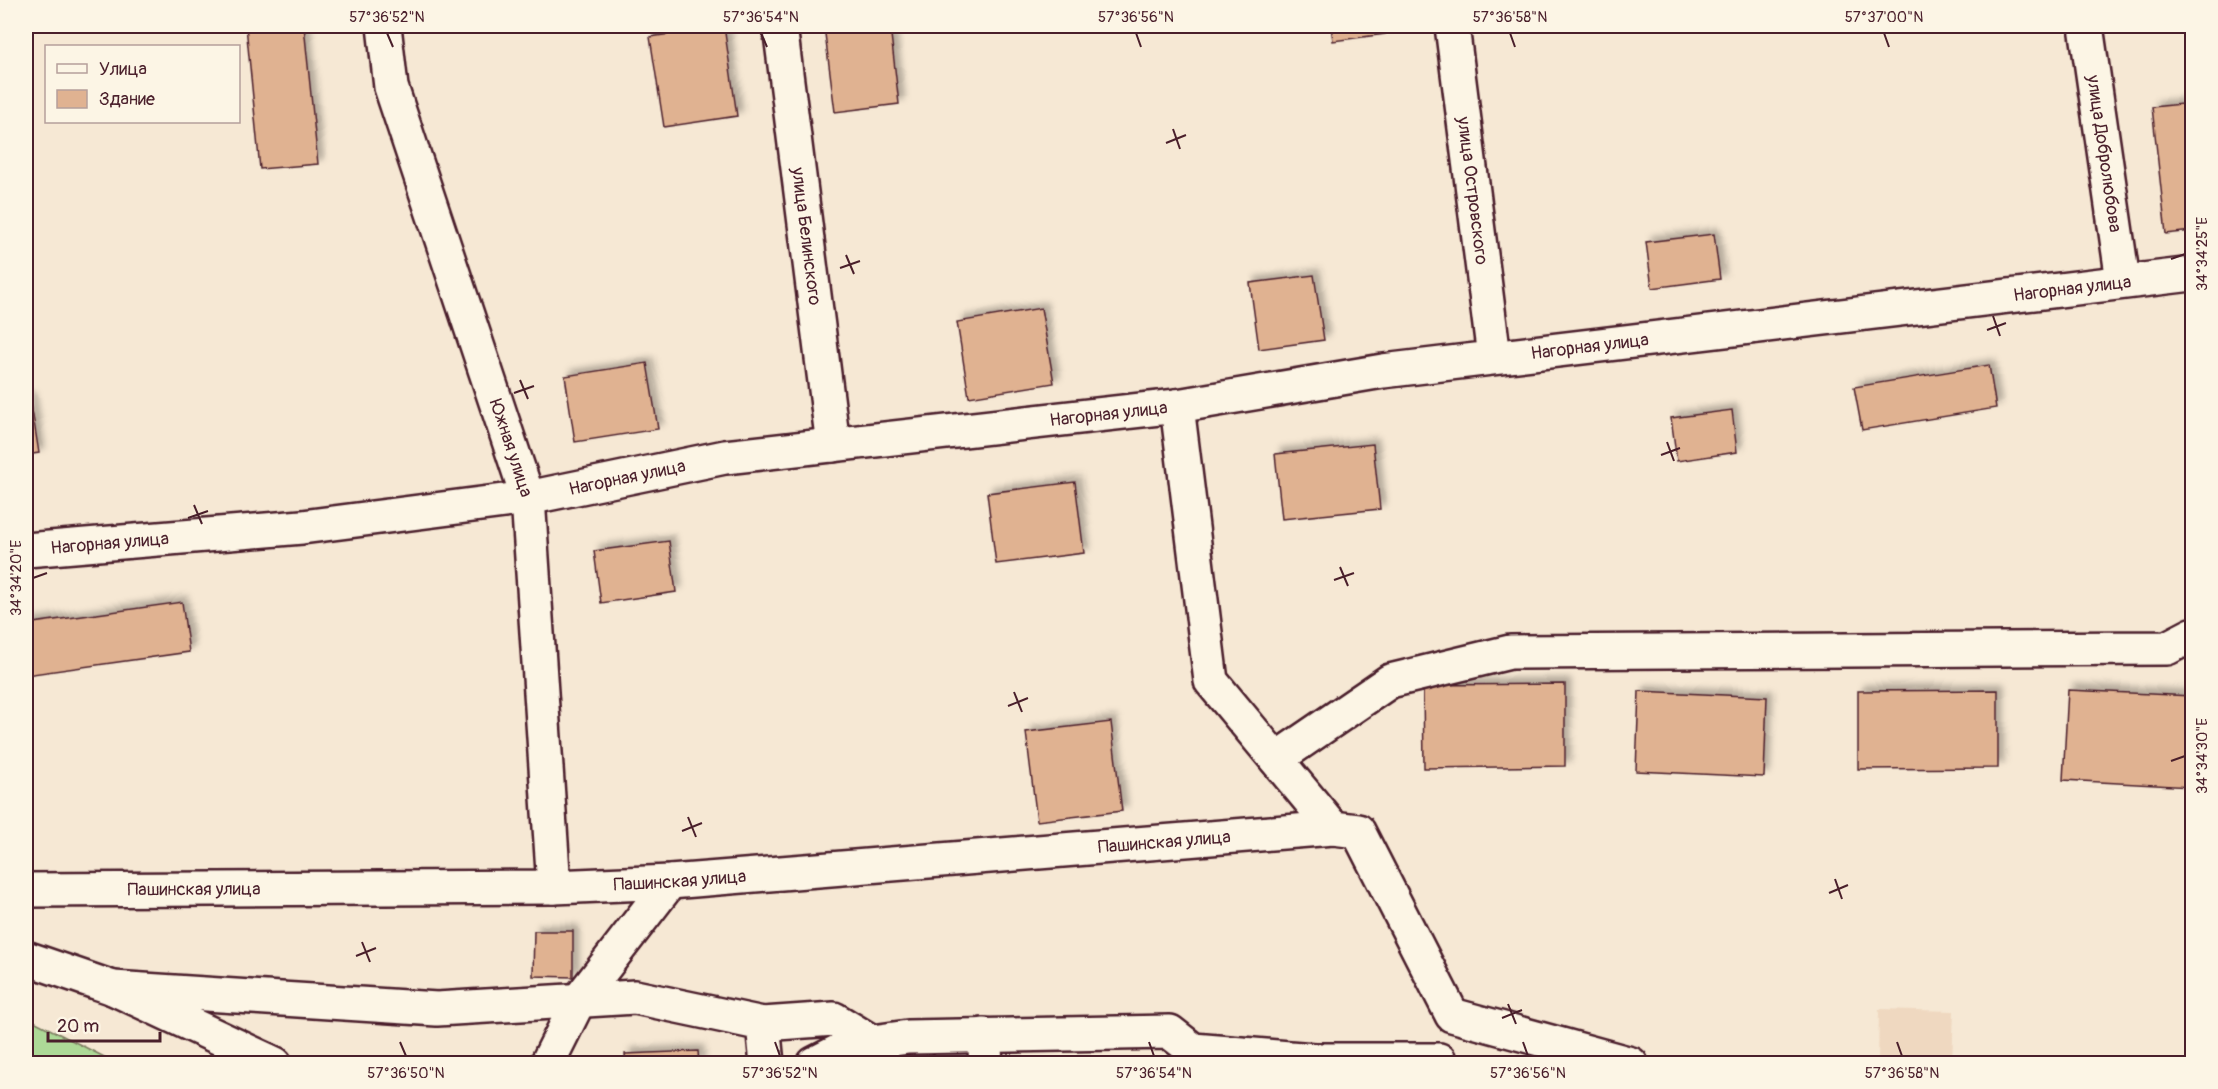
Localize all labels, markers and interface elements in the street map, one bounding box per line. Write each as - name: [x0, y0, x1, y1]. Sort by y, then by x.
- text: 57°36'52"N: [349, 8, 425, 27]
- text: 57°36'54"N: [723, 8, 799, 27]
- text: 57°36'56"N: [1098, 8, 1174, 27]
- text: 57°36'58"N: [1473, 8, 1547, 27]
- text: 57°37'00"N: [1845, 8, 1923, 27]
- legend: [45, 45, 240, 123]
- text: Улица: [99, 58, 147, 81]
- street label: улица Добролюбова: [2082, 73, 2127, 234]
- text: Здание: [99, 88, 155, 111]
- street label: улица Островского: [1452, 114, 1494, 266]
- street label: улица Белинского: [786, 165, 827, 307]
- text: 34°34'25"E: [2193, 217, 2212, 291]
- street label: Нагорная улица: [2012, 270, 2132, 307]
- street label: Нагорная улица: [1529, 328, 1650, 365]
- street label: Южная улица: [484, 396, 538, 500]
- street label: Нагорная улица: [1048, 396, 1169, 432]
- street label: Нагорная улица: [567, 454, 688, 501]
- street label: Нагорная улица: [50, 527, 170, 559]
- text: 34°34'20"E: [7, 540, 26, 616]
- text: 34°34'30"E: [2193, 718, 2212, 794]
- street label: Пашинская улица: [1097, 825, 1231, 859]
- street label: Пашинская улица: [613, 864, 747, 896]
- street label: Пашинская улица: [127, 877, 261, 901]
- scale bar: [48, 1005, 160, 1043]
- text: 20 m: [57, 1015, 99, 1038]
- text: 57°36'50"N: [367, 1064, 445, 1083]
- text: 57°36'52"N: [742, 1064, 818, 1083]
- text: 57°36'54"N: [1116, 1064, 1192, 1083]
- text: 57°36'56"N: [1490, 1064, 1566, 1083]
- text: 57°36'58"N: [1865, 1064, 1939, 1083]

